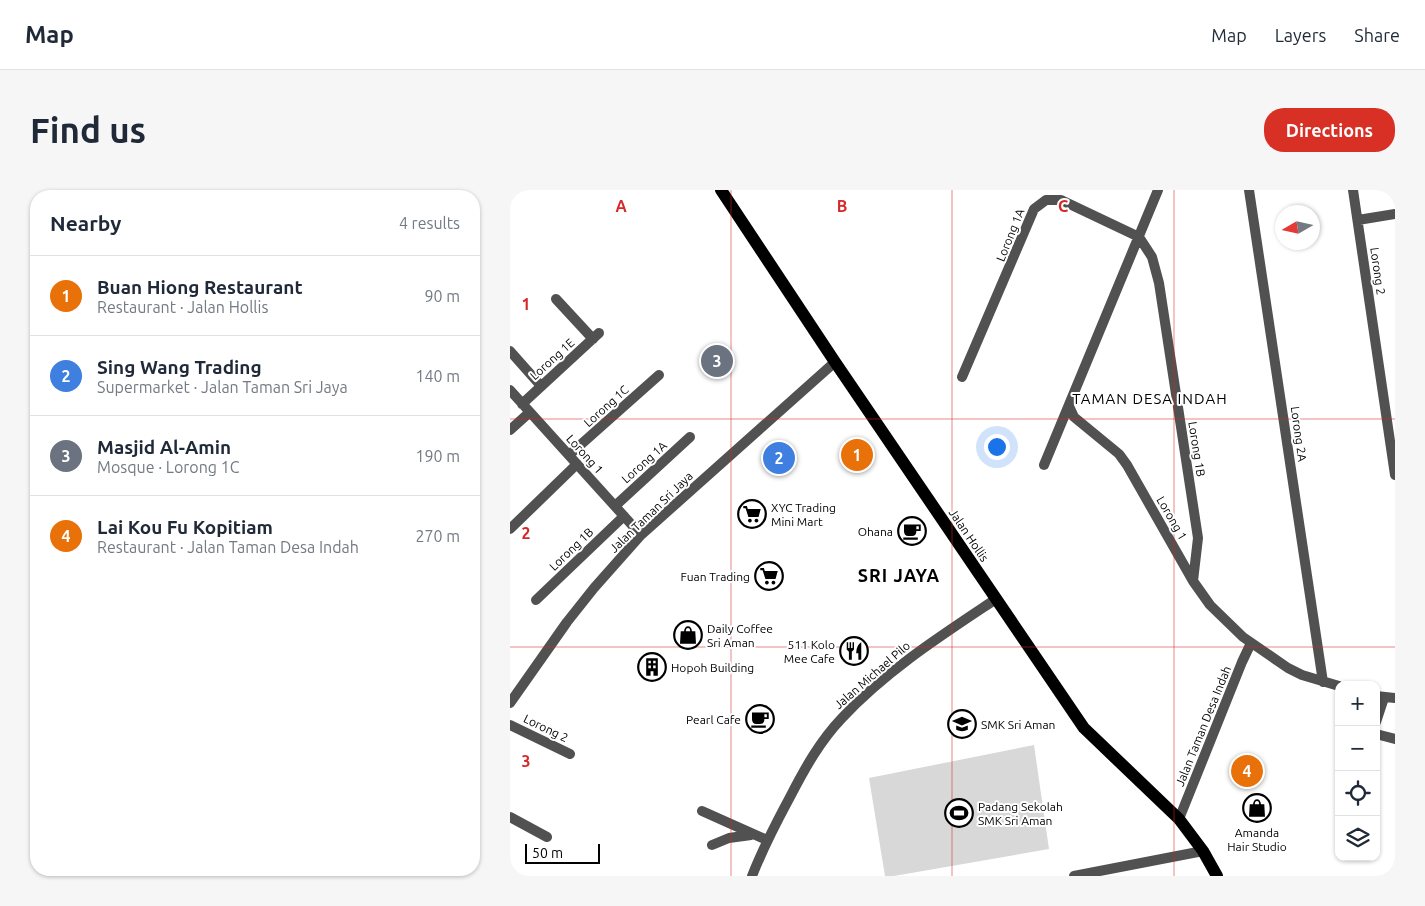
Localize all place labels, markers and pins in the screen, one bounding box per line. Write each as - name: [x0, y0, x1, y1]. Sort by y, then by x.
- pin: 3: [701, 342, 733, 380]
- pin: 1: [841, 436, 873, 474]
- pin: 2: [763, 439, 795, 477]
- supermarket icon: XYC Trading Mini Mart: [737, 499, 767, 529]
- place label: XYC Trading Mini Mart: [771, 501, 836, 528]
- cafe icon: Ohana: [897, 516, 927, 546]
- place label: Ohana: [858, 525, 893, 538]
- supermarket icon: Fuan Trading: [754, 561, 784, 591]
- place label: Fuan Trading: [681, 570, 750, 583]
- shop icon: Daily Coffee Sri Aman: [673, 620, 703, 650]
- place label: Daily Coffee Sri Aman: [707, 622, 773, 649]
- restaurant icon: 511 Kolo Mee Cafe: [839, 636, 869, 666]
- place label: 511 Kolo Mee Cafe: [784, 638, 835, 665]
- building icon: Hopoh Building: [637, 652, 667, 682]
- place label: Hopoh Building: [671, 661, 754, 674]
- cafe icon: Pearl Cafe: [745, 704, 775, 734]
- school or university icon: SMK Sri Aman: [947, 709, 977, 739]
- place label: Pearl Cafe: [686, 713, 741, 726]
- place label: SMK Sri Aman: [981, 718, 1055, 731]
- pin: 4: [1231, 752, 1263, 790]
- shop icon: Amanda Hair Studio: [1242, 793, 1272, 823]
- sports icon: Padang Sekolah SMK Sri Aman: [944, 798, 974, 828]
- place label: Padang Sekolah SMK Sri Aman: [978, 800, 1063, 827]
- place label: Amanda Hair Studio: [1227, 826, 1287, 853]

